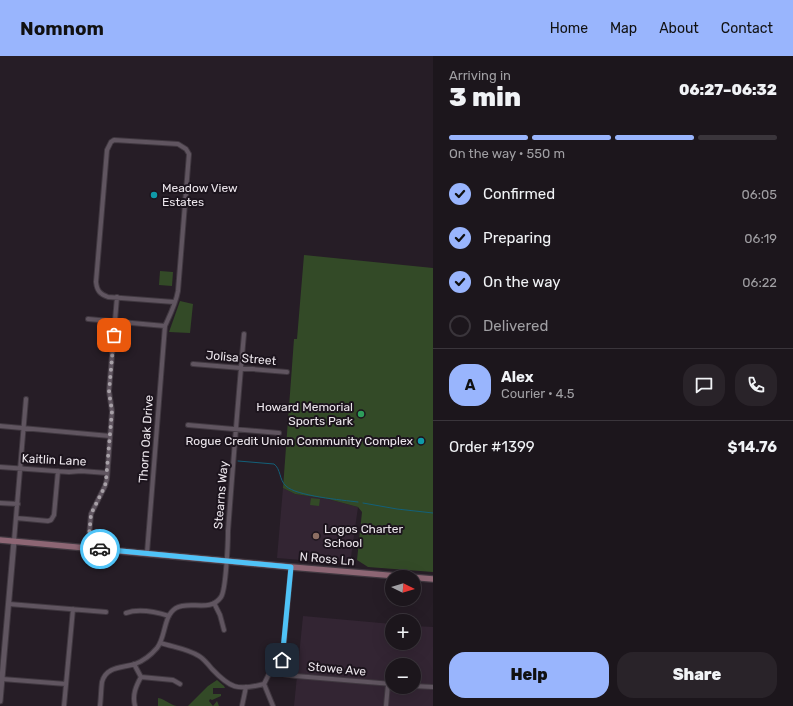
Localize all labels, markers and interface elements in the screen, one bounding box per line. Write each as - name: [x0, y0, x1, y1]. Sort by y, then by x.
- text: Nomnom: [20, 17, 104, 40]
- text: Home: [550, 20, 588, 37]
- text: Map: [610, 20, 637, 37]
- text: About: [659, 20, 699, 37]
- text: Contact: [721, 20, 773, 37]
- text: Arriving in: [449, 68, 511, 83]
- text: 06:27–06:32: [679, 81, 777, 99]
- text: 3 min: [449, 82, 521, 113]
- text: On the way · 550 m: [449, 146, 565, 161]
- place label: Meadow View Estates: [162, 181, 238, 209]
- icon: check: [449, 183, 471, 205]
- text: Confirmed: [483, 185, 555, 203]
- text: 06:05: [742, 187, 777, 202]
- marker: Meadow View Estates: [149, 190, 159, 200]
- icon: check: [449, 227, 471, 249]
- text: Preparing: [483, 229, 551, 247]
- text: 06:19: [744, 231, 777, 246]
- icon: check: [449, 271, 471, 293]
- text: On the way: [483, 273, 561, 291]
- text: 06:22: [742, 275, 777, 290]
- text: Delivered: [483, 317, 548, 335]
- pin: [97, 318, 131, 352]
- icon: bag: [103, 324, 125, 346]
- street label: Jolisa Street: [205, 348, 277, 368]
- button: chat: [683, 364, 725, 406]
- button: phone: [735, 364, 777, 406]
- text: Alex: [501, 368, 534, 386]
- text: A: [465, 376, 475, 394]
- text: Courier · 4.5: [501, 386, 575, 401]
- street label: Thorn Oak Drive: [136, 394, 156, 484]
- place label: Howard Memorial Sports Park: [256, 400, 354, 428]
- marker: Howard Memorial Sports Park: [356, 409, 366, 419]
- place label: Rogue Credit Union Community Complex: [186, 434, 414, 448]
- marker: Rogue Credit Union Community Complex: [416, 436, 426, 446]
- text: Order #1399: [449, 438, 535, 456]
- text: $14.76: [728, 438, 777, 456]
- street label: Kaitlin Lane: [21, 451, 87, 469]
- street label: Stearns Way: [211, 460, 231, 530]
- place label: Logos Charter School: [324, 522, 404, 550]
- courier: [80, 529, 120, 569]
- marker: Logos Charter School: [311, 531, 321, 541]
- icon: car: [89, 538, 111, 560]
- street label: N Ross Ln: [299, 550, 355, 568]
- north arrow: [385, 570, 421, 606]
- map controls: [385, 570, 421, 694]
- button: +: [385, 614, 421, 650]
- pin: [265, 643, 299, 677]
- icon: home: [271, 649, 293, 671]
- button: Help: [449, 652, 609, 698]
- button: Share: [617, 652, 777, 698]
- button: −: [385, 658, 421, 694]
- street label: Stowe Ave: [307, 659, 367, 679]

